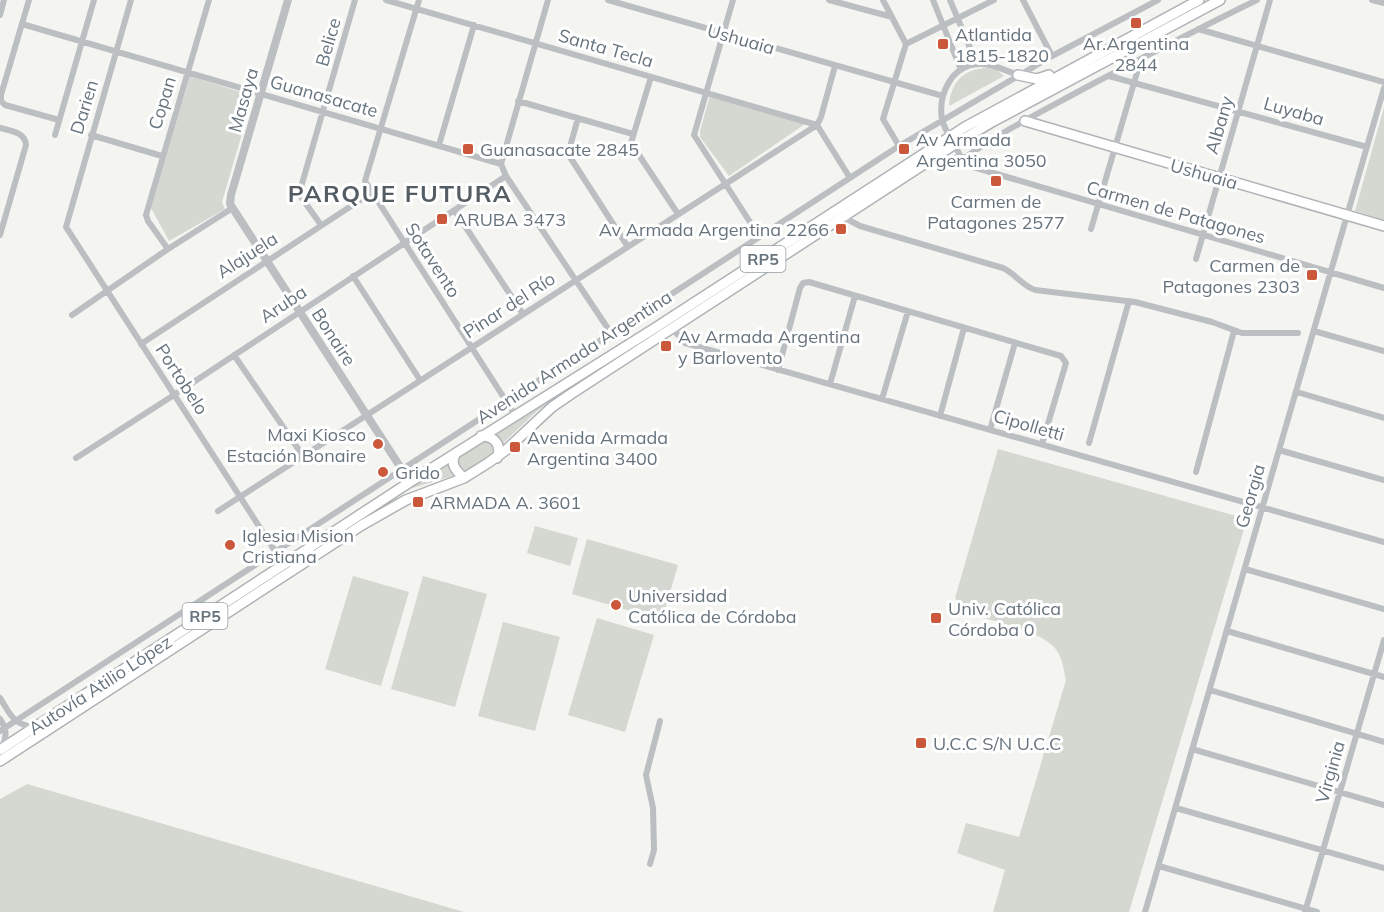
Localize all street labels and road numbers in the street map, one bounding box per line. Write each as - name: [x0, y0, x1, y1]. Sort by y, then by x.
- street label: Belice: [310, 15, 346, 69]
- street label: Ushuaia: [705, 18, 777, 60]
- street label: Santa Tecla: [556, 23, 656, 73]
- street label: Masaya: [223, 65, 263, 135]
- street label: Guanasacate: [267, 70, 381, 122]
- street label: Copan: [143, 74, 181, 132]
- street label: Darien: [65, 77, 103, 137]
- street label: Luyaba: [1261, 91, 1327, 131]
- street label: Albany: [1200, 93, 1238, 157]
- street label: Ushuaia: [1168, 153, 1240, 195]
- street label: Carmen de Patagones: [1084, 175, 1268, 249]
- street label: Sotavento: [400, 218, 466, 302]
- street label: Alajuela: [212, 227, 282, 283]
- road number: RP5: [740, 246, 786, 272]
- street label: Pinar del Río: [459, 267, 559, 343]
- street label: Aruba: [255, 280, 311, 328]
- street label: Avenida Armada Argentina: [472, 285, 676, 429]
- street label: Bonaire: [307, 304, 361, 370]
- street label: Portobelo: [151, 339, 213, 419]
- street label: Cipolletti: [991, 404, 1067, 446]
- street label: Georgia: [1230, 461, 1270, 531]
- road number: RP5: [182, 603, 228, 629]
- street label: Autovía Atilio López: [24, 630, 176, 740]
- street label: Virginia: [1310, 738, 1350, 806]

